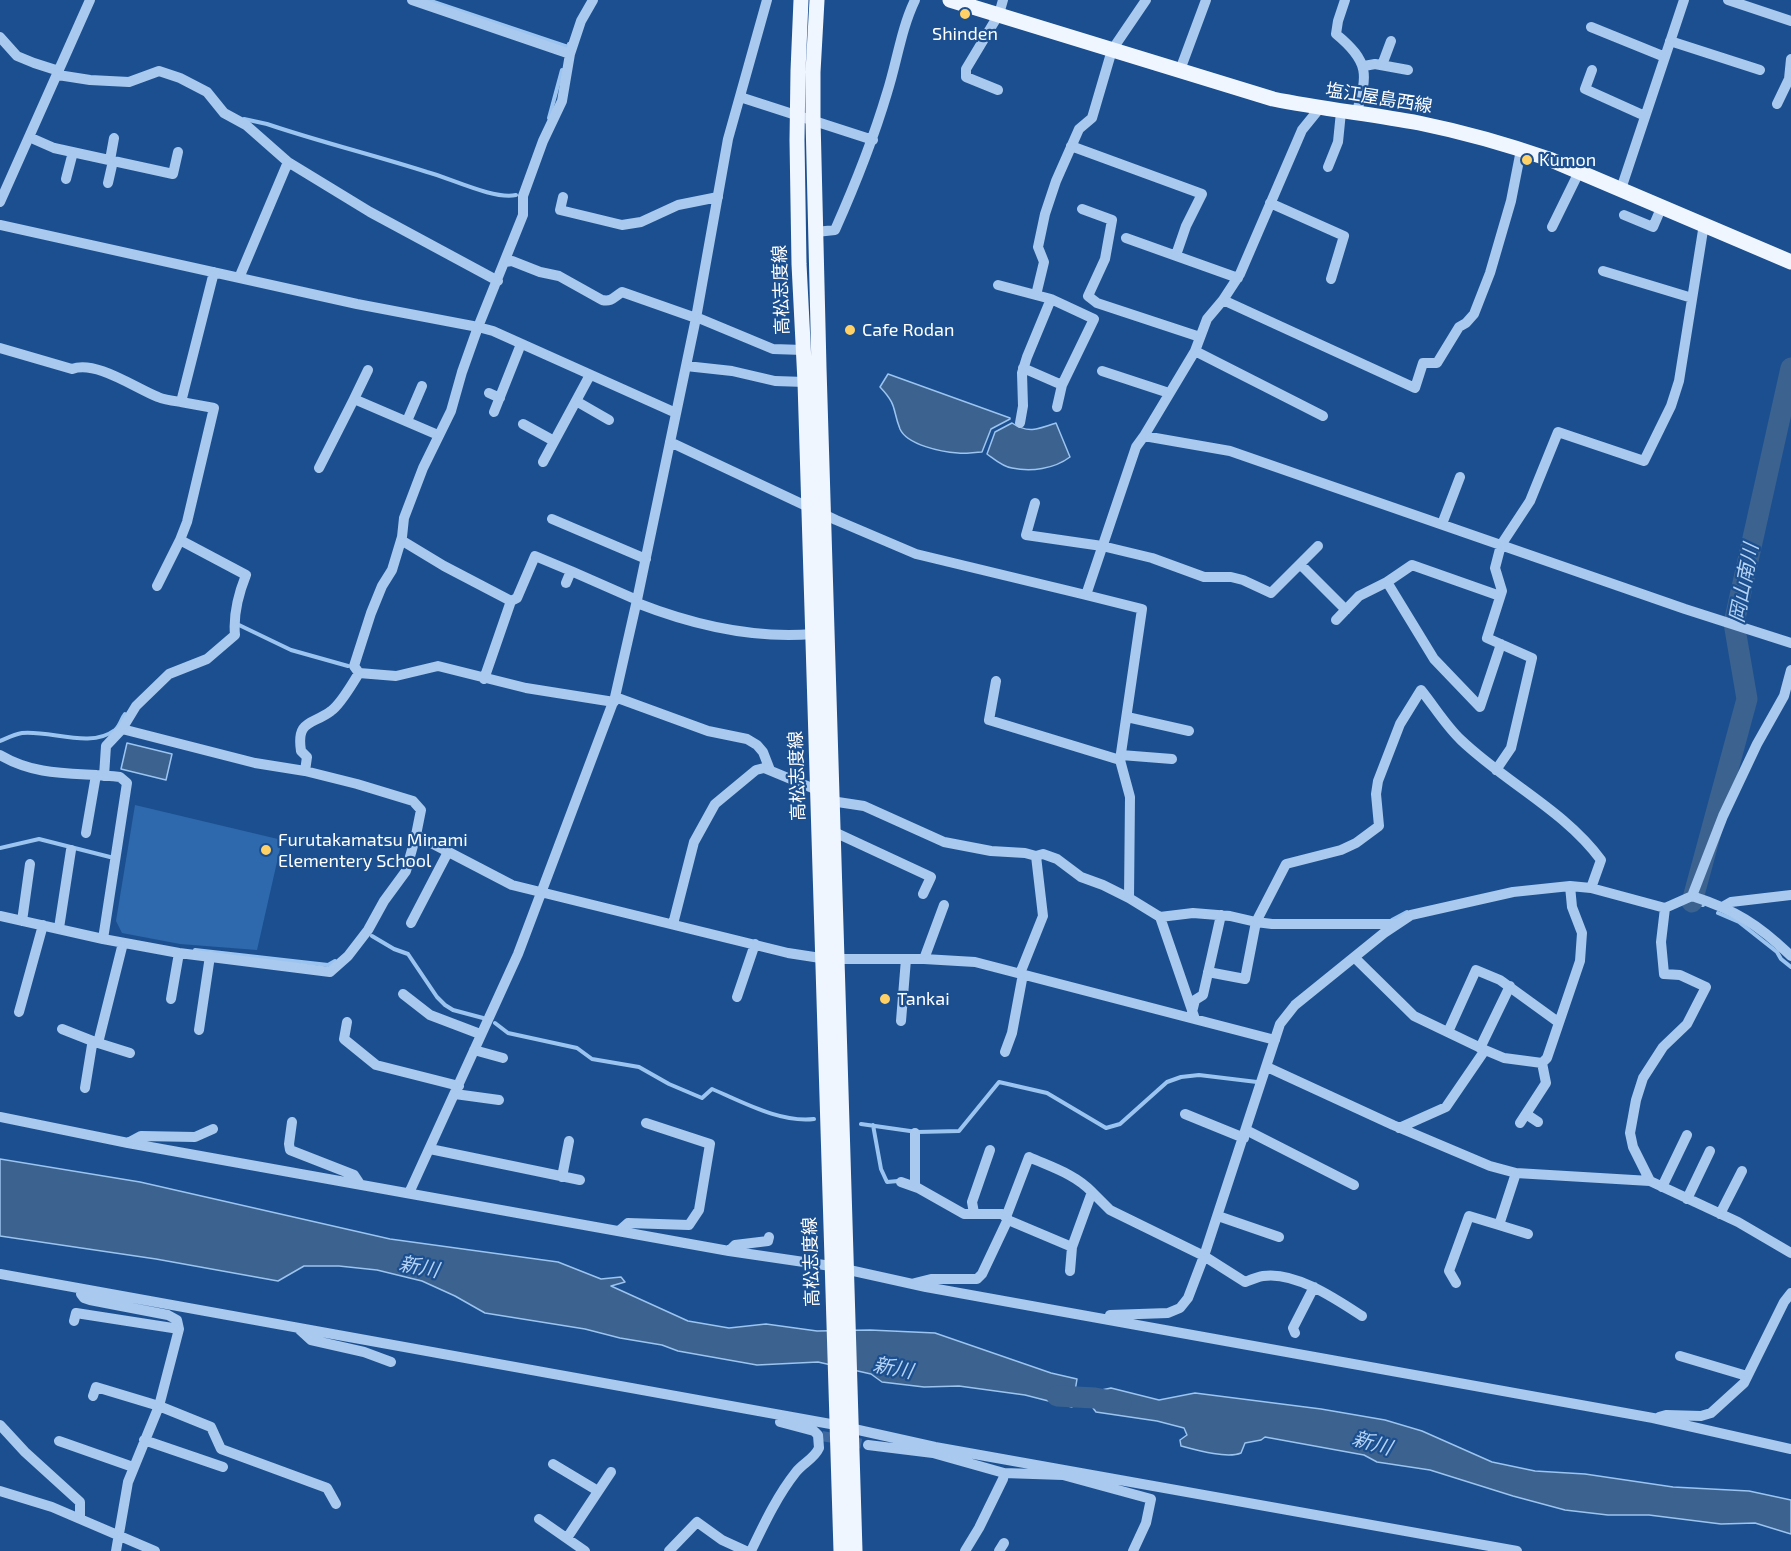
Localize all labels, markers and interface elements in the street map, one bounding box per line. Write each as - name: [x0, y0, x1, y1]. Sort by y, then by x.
- marker: Shinden: [958, 7, 972, 21]
- place label: Shinden: [932, 23, 998, 45]
- street label: 塩江屋島西線: [1324, 79, 1434, 117]
- place label: Kumon: [1539, 149, 1596, 171]
- marker: Kumon: [1520, 153, 1534, 167]
- street label: 高松志度線: [769, 245, 793, 335]
- place label: Cafe Rodan: [862, 319, 954, 341]
- marker: Cafe Rodan: [843, 323, 857, 337]
- water label: 岡山南川: [1725, 541, 1763, 625]
- street label: 高松志度線: [785, 731, 809, 821]
- place label: Furutakamatsu Minami Elementery School: [278, 829, 468, 872]
- marker: Furutakamatsu Minami Elementery School: [259, 843, 273, 857]
- place label: Tankai: [897, 988, 950, 1010]
- marker: Tankai: [878, 992, 892, 1006]
- street label: 高松志度線: [799, 1217, 823, 1307]
- water label: 新川: [397, 1251, 441, 1283]
- water label: 新川: [871, 1352, 915, 1384]
- water label: 新川: [1349, 1426, 1395, 1460]

